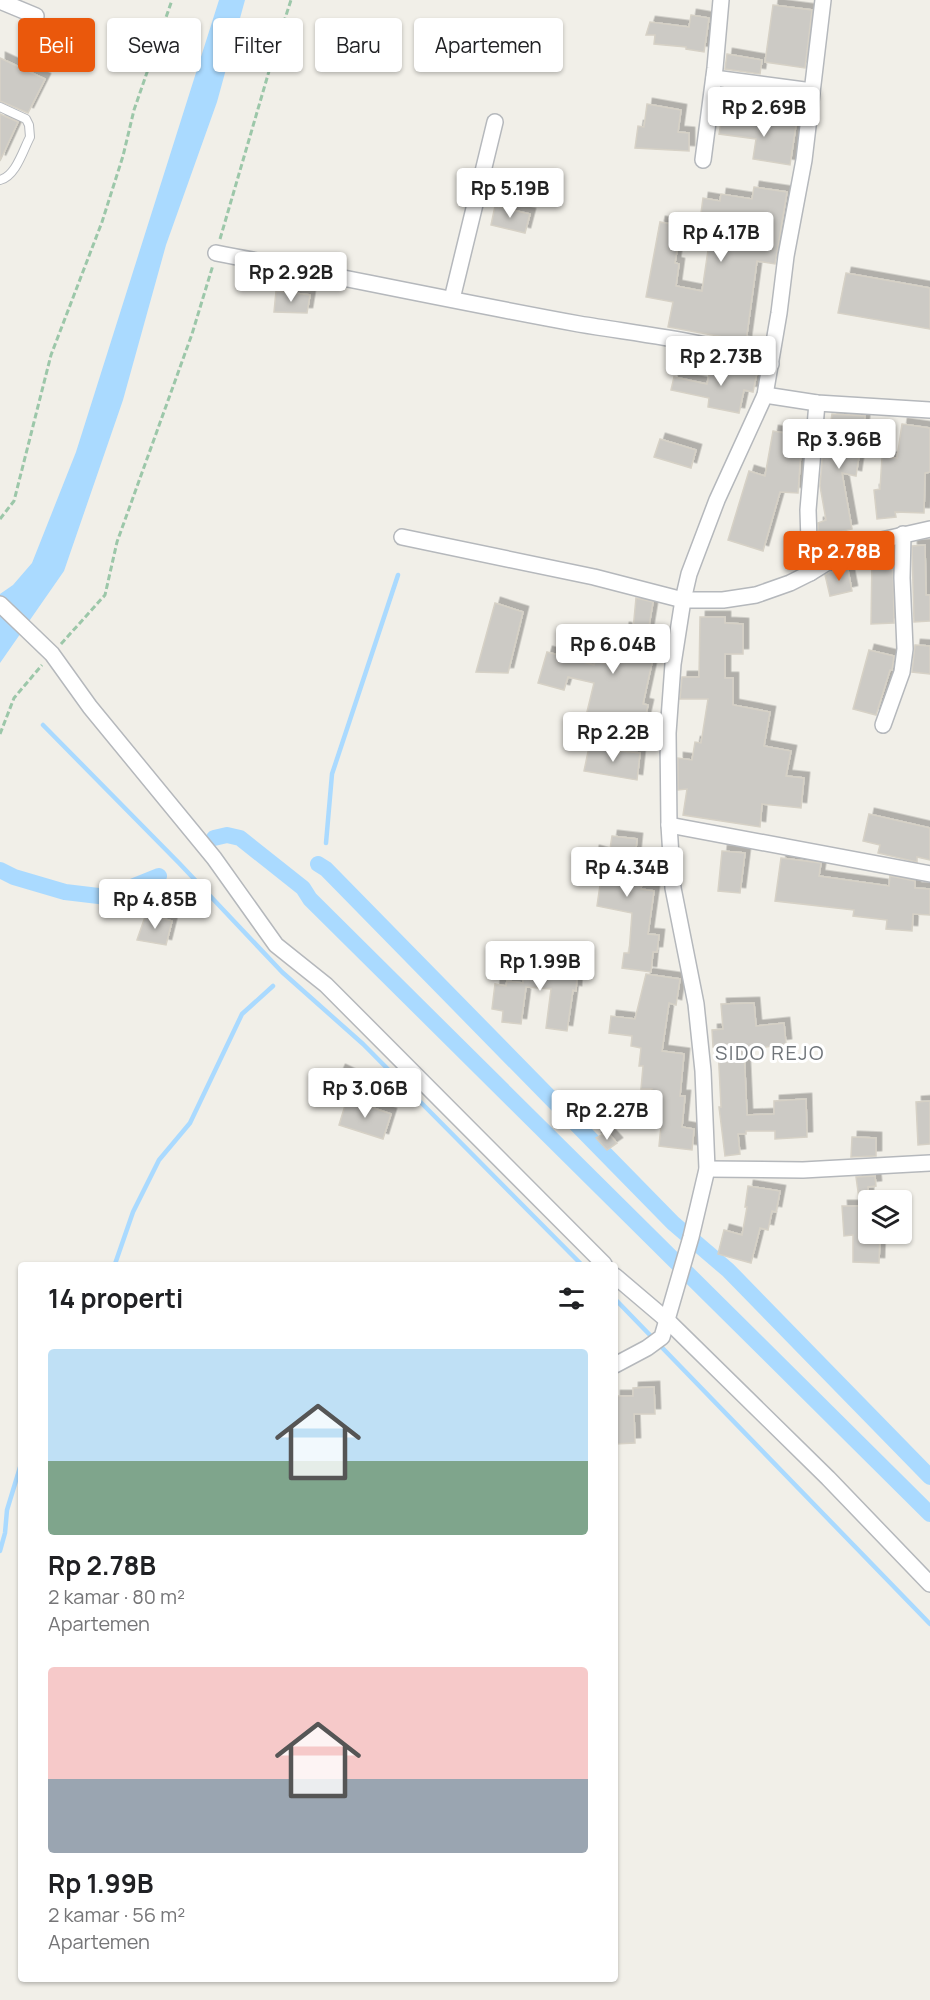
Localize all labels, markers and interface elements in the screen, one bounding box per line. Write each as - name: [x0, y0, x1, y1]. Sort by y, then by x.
- chip: Beli: [18, 18, 95, 72]
- chip: Sewa: [107, 18, 201, 72]
- chip: Filter: [213, 18, 303, 72]
- chip: Baru: [315, 18, 402, 72]
- chip: Apartemen: [414, 18, 563, 72]
- pin: Rp 2.69B: [702, 87, 826, 138]
- text: Rp 2.69B: [722, 93, 806, 120]
- pin: Rp 5.19B: [448, 168, 572, 219]
- text: Rp 5.19B: [471, 174, 549, 201]
- pin: Rp 4.17B: [659, 212, 783, 263]
- text: Rp 4.17B: [682, 218, 760, 245]
- pin: Rp 2.92B: [229, 252, 353, 303]
- text: Rp 2.92B: [249, 258, 333, 285]
- pin: Rp 2.73B: [659, 336, 783, 387]
- text: Rp 2.73B: [680, 342, 762, 369]
- pin: Rp 3.96B: [777, 419, 901, 470]
- text: Rp 3.96B: [797, 425, 881, 452]
- pin: Rp 2.78B: [777, 531, 901, 582]
- text: Rp 2.78B: [797, 537, 881, 564]
- pin: Rp 6.04B: [551, 624, 675, 675]
- text: Rp 6.04B: [570, 630, 656, 657]
- pin: Rp 2.2B: [558, 712, 668, 763]
- text: Rp 2.2B: [577, 718, 649, 745]
- pin: Rp 4.34B: [565, 847, 689, 898]
- text: Rp 4.34B: [585, 853, 669, 880]
- pin: Rp 4.85B: [93, 879, 217, 930]
- text: Rp 4.85B: [113, 885, 197, 912]
- pin: Rp 1.99B: [478, 941, 602, 992]
- text: Rp 1.99B: [499, 947, 581, 974]
- district label: SIDO REJO: [715, 1039, 825, 1066]
- pin: Rp 3.06B: [303, 1068, 427, 1119]
- text: Rp 3.06B: [322, 1074, 408, 1101]
- pin: Rp 2.27B: [545, 1090, 669, 1141]
- text: Rp 2.27B: [566, 1096, 648, 1123]
- map controls: [858, 1190, 912, 1244]
- button: layers: [858, 1190, 912, 1244]
- text: 14 properti: [48, 1280, 183, 1316]
- icon: filters: [555, 1282, 588, 1315]
- icon: home: [264, 1388, 372, 1496]
- text: Rp 2.78B: [48, 1547, 156, 1583]
- text: 2 kamar · 80 m²: [48, 1583, 185, 1610]
- text: Apartemen: [48, 1610, 150, 1637]
- icon: home: [264, 1706, 372, 1814]
- text: Rp 1.99B: [48, 1865, 153, 1901]
- text: 2 kamar · 56 m²: [48, 1901, 185, 1928]
- text: Apartemen: [48, 1928, 150, 1955]

